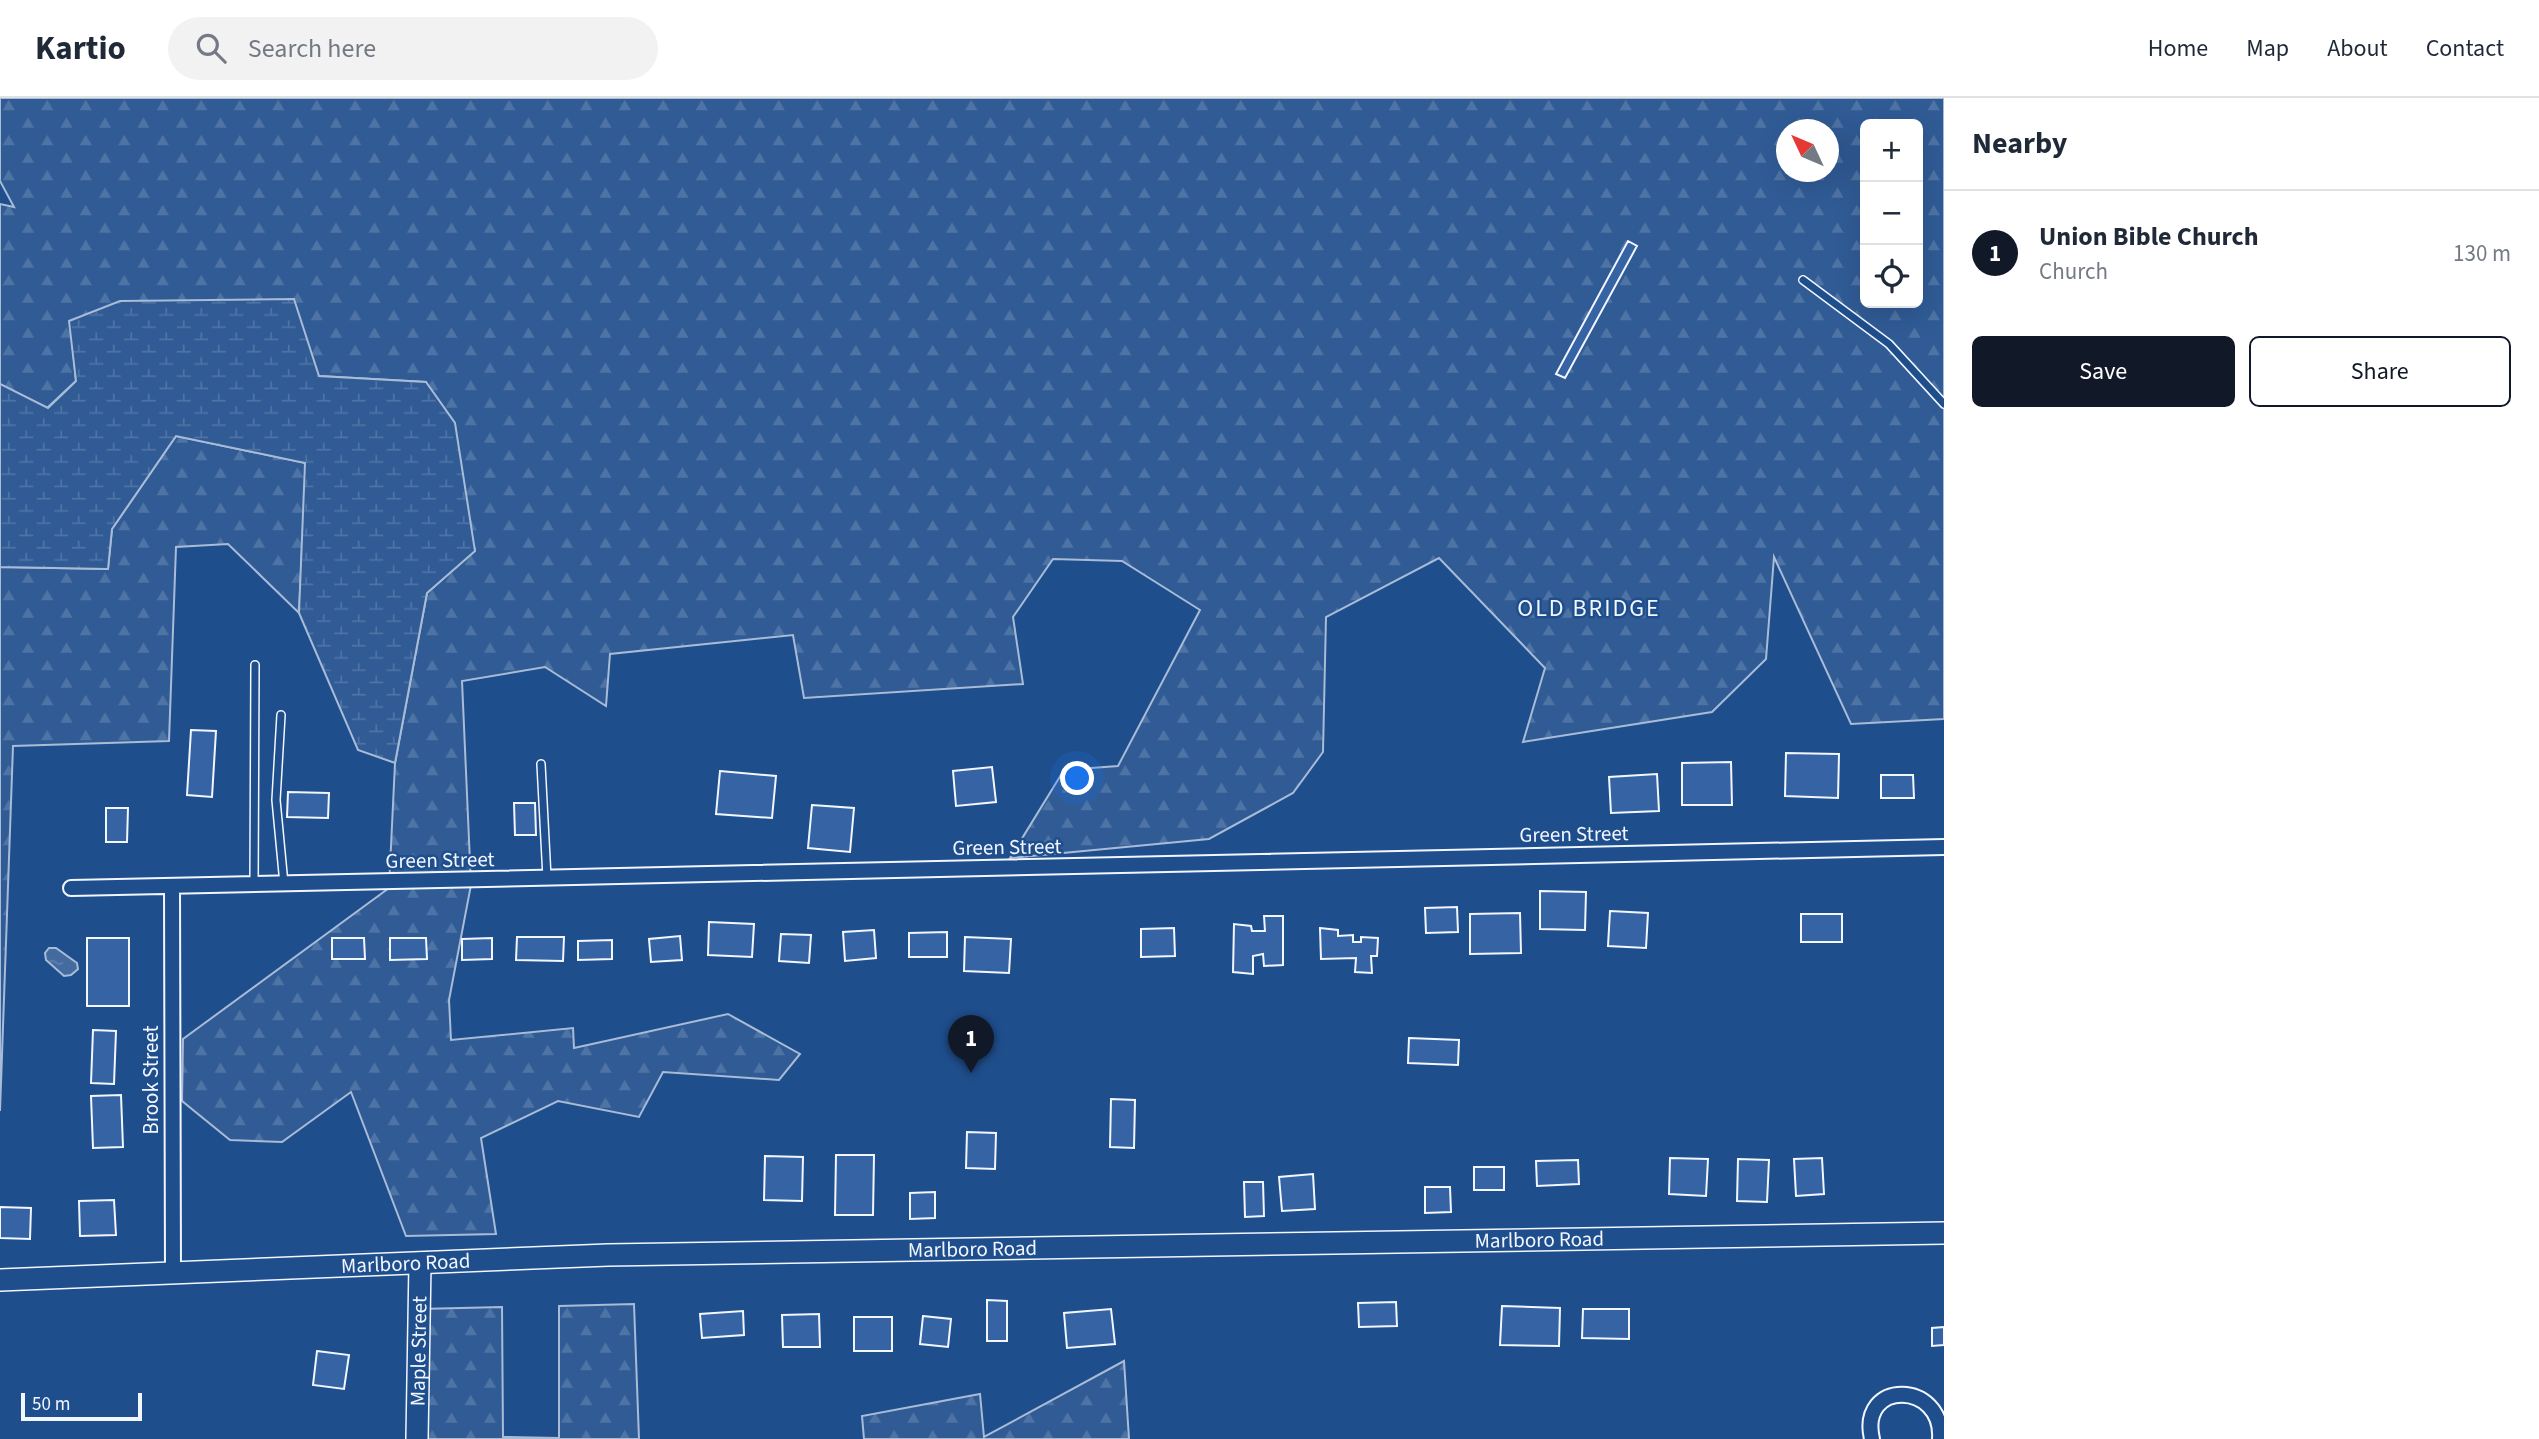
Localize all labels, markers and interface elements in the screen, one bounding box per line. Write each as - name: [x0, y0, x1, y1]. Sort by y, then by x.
- search box: [168, 17, 658, 80]
- text: Kartio: [35, 25, 126, 72]
- icon: search: [192, 29, 230, 67]
- text: Search here: [248, 30, 376, 67]
- text: Home: [2148, 31, 2208, 66]
- text: Map: [2246, 31, 2289, 66]
- text: About: [2327, 31, 2388, 66]
- text: Contact: [2426, 31, 2504, 66]
- north arrow: [1776, 119, 1839, 182]
- map controls: [1860, 119, 1923, 308]
- button: +: [1860, 119, 1923, 182]
- text: Nearby: [1972, 122, 2067, 165]
- button: −: [1860, 182, 1923, 245]
- text: Union Bible Church: [2039, 218, 2259, 255]
- text: 1: [1989, 237, 2001, 270]
- text: 130 m: [2453, 237, 2511, 270]
- button: locate: [1860, 245, 1923, 308]
- text: Church: [2039, 255, 2108, 288]
- button: Save: [1972, 336, 2235, 407]
- button: Share: [2249, 336, 2511, 407]
- district label: OLD BRIDGE: [1517, 591, 1661, 626]
- your location: [1060, 761, 1094, 795]
- street label: Green Street: [1519, 818, 1629, 850]
- street label: Green Street: [952, 831, 1062, 863]
- street label: Green Street: [385, 844, 495, 876]
- pin: 1: [948, 1015, 994, 1073]
- street label: Brook Street: [136, 1025, 166, 1135]
- street label: Marlboro Road: [1474, 1224, 1604, 1256]
- street label: Marlboro Road: [908, 1233, 1037, 1265]
- street label: Marlboro Road: [340, 1246, 471, 1281]
- street label: Maple Street: [403, 1296, 434, 1406]
- scale bar: [21, 1390, 142, 1422]
- text: 50 m: [32, 1391, 70, 1418]

